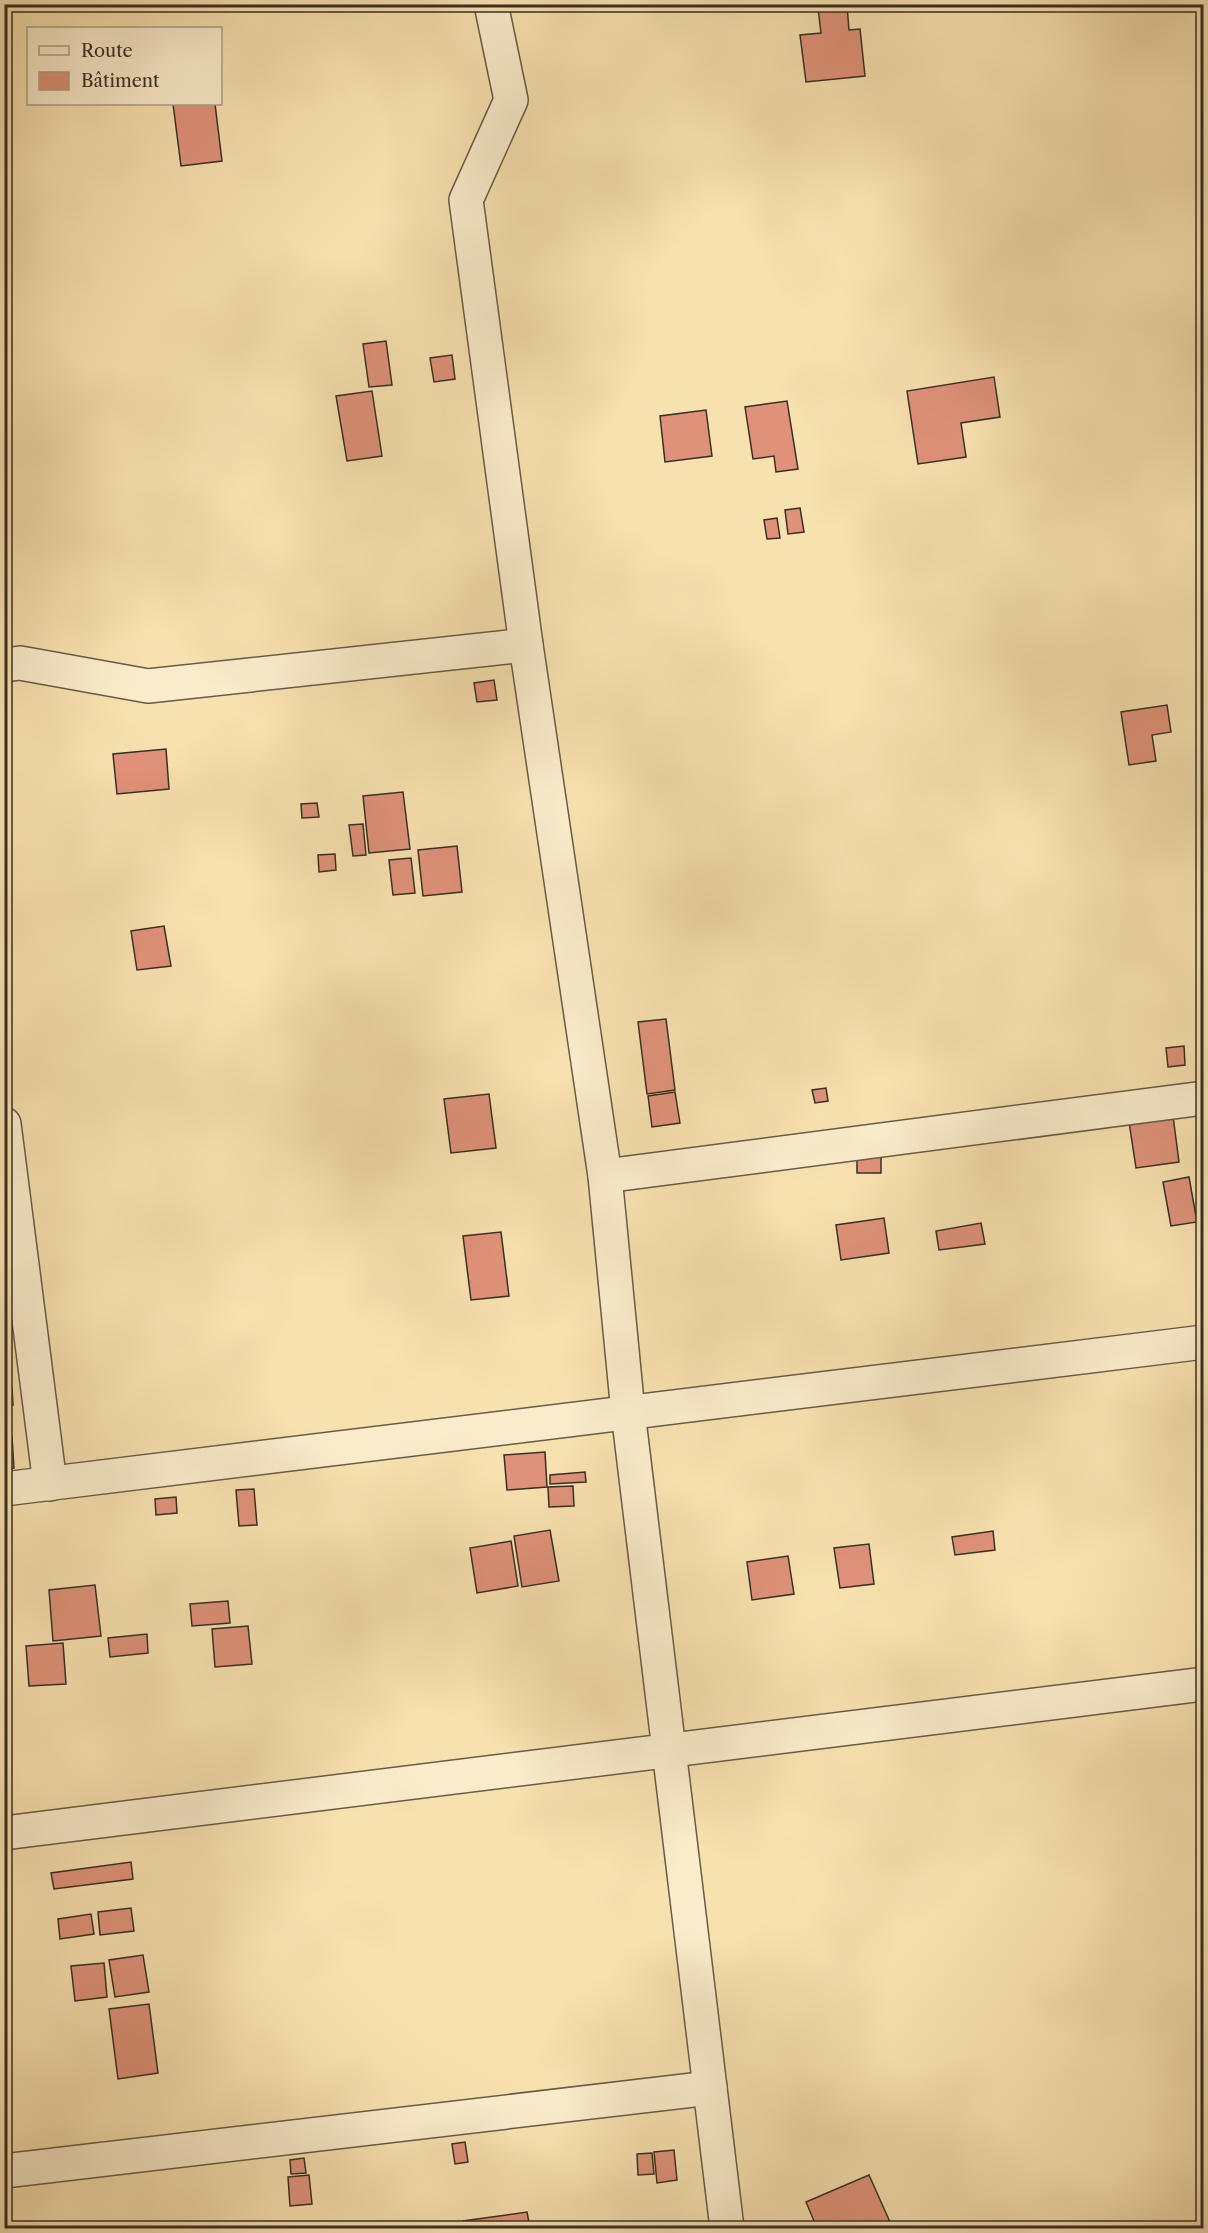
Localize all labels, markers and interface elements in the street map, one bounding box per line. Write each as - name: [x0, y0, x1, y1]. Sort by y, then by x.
- legend: [27, 27, 222, 105]
- text: Route: [81, 40, 133, 62]
- text: Bâtiment: [81, 70, 160, 92]

